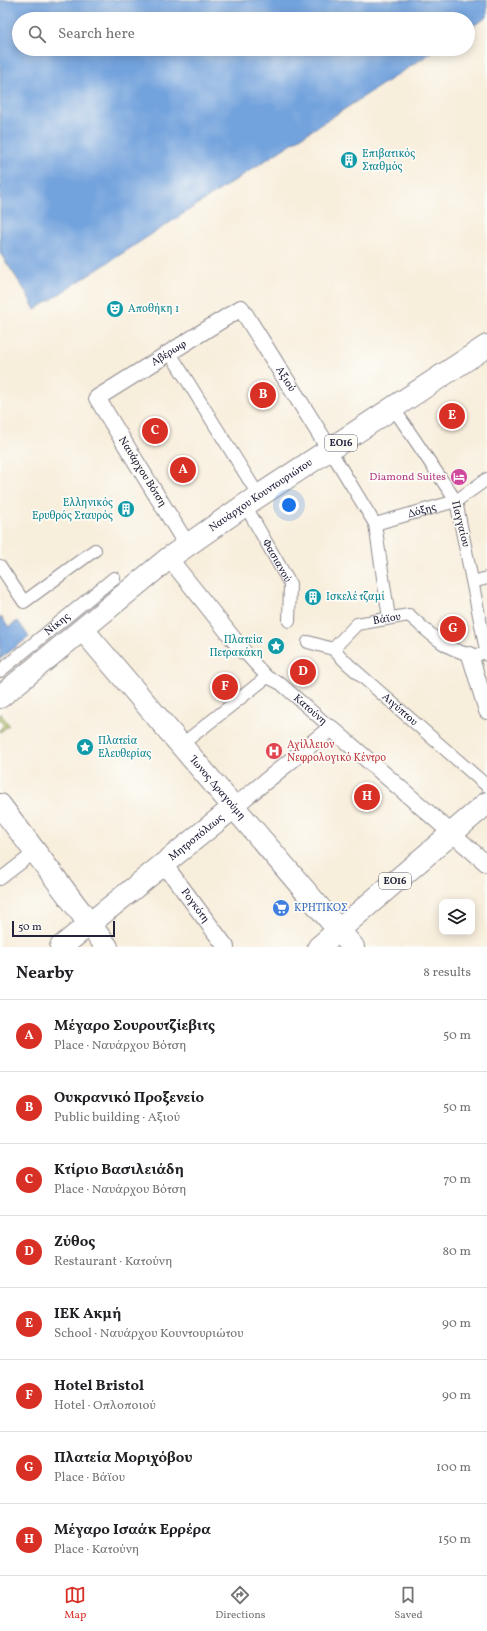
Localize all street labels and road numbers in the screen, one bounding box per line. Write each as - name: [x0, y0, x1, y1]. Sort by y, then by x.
- street label: Αβέρωφ: [148, 336, 190, 370]
- street label: Αξιού: [272, 363, 299, 395]
- street label: Ναυάρχου Βότση: [114, 434, 170, 510]
- road number: ΕΟ16: [325, 435, 357, 451]
- street label: Ναυάρχου Κουντουριώτου: [206, 455, 315, 535]
- street label: Δόξης: [406, 499, 438, 522]
- street label: Παγγαίου: [447, 499, 473, 549]
- street label: Φασιανού: [258, 536, 295, 585]
- street label: Νίκης: [41, 609, 73, 639]
- street label: Βάϊου: [372, 609, 402, 629]
- street label: Αιγύπτου: [379, 690, 421, 729]
- street label: Κατούνη: [290, 691, 330, 729]
- street label: Ίωνος Δραγούμη: [186, 753, 249, 823]
- street label: Μητροπόλεως: [165, 811, 227, 865]
- road number: ΕΟ16: [379, 873, 411, 889]
- street label: Ρογκότη: [177, 885, 213, 926]

